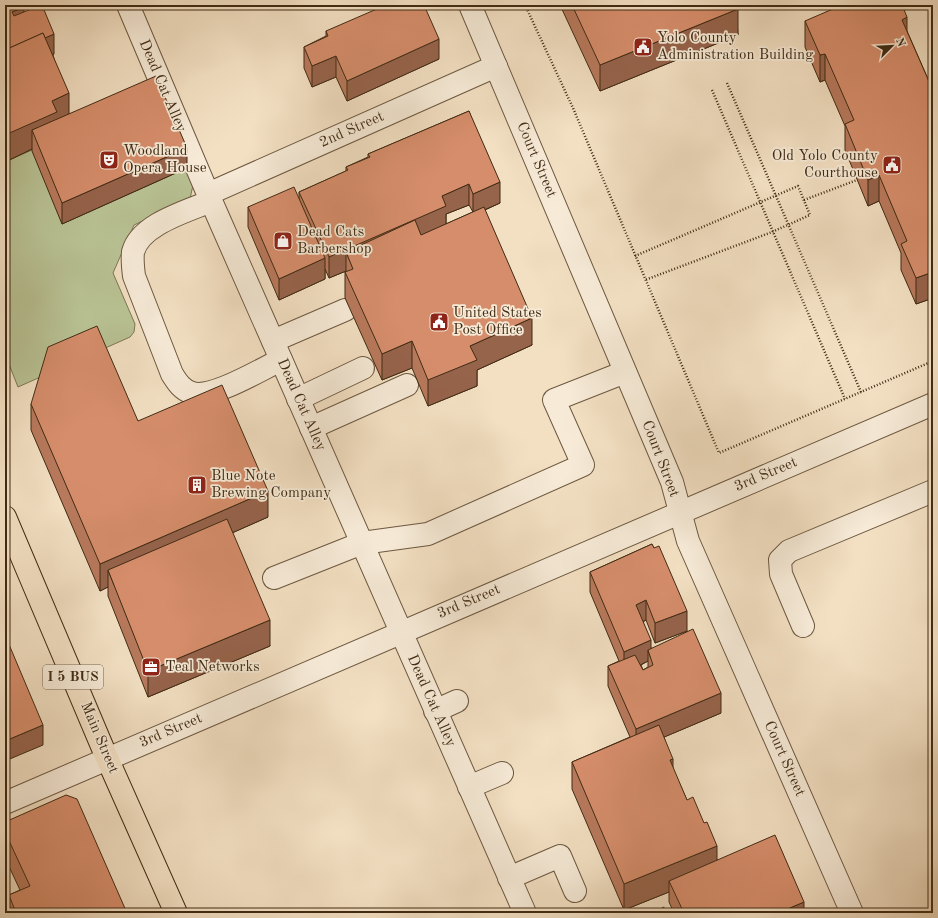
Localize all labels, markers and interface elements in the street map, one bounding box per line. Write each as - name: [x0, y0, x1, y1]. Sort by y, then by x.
- north arrow: [872, 26, 912, 66]
- place label: Yolo County Administration Building: [657, 31, 813, 63]
- public building icon: Yolo County Administration Building: [632, 36, 654, 58]
- text: N: [893, 36, 907, 49]
- street label: Dead Cat Alley: [136, 37, 188, 135]
- street label: 2nd Street: [318, 109, 386, 151]
- street label: Court Street: [513, 120, 559, 200]
- place label: Woodland Opera House: [123, 144, 207, 176]
- theatre icon: Woodland Opera House: [98, 149, 120, 171]
- place label: Old Yolo County Courthouse: [772, 149, 878, 181]
- public building icon: Old Yolo County Courthouse: [881, 154, 903, 176]
- place label: Dead Cats Barbershop: [297, 225, 372, 257]
- shop icon: Dead Cats Barbershop: [272, 230, 294, 252]
- place label: United States Post Office: [453, 306, 542, 338]
- public building icon: United States Post Office: [428, 311, 450, 333]
- street label: Dead Cat Alley: [274, 357, 328, 453]
- street label: Court Street: [639, 419, 681, 499]
- street label: 3rd Street: [732, 455, 800, 495]
- place label: Blue Note Brewing Company: [211, 469, 331, 501]
- building icon: Blue Note Brewing Company: [186, 474, 208, 496]
- street label: 3rd Street: [435, 582, 503, 622]
- street label: Dead Cat Alley: [404, 653, 458, 749]
- office icon: Teal Networks: [140, 656, 162, 678]
- place label: Teal Networks: [165, 660, 260, 675]
- road number: I 5 BUS: [43, 665, 103, 689]
- street label: Main Street: [77, 700, 121, 776]
- street label: 3rd Street: [137, 711, 205, 751]
- street label: Court Street: [761, 719, 807, 799]

